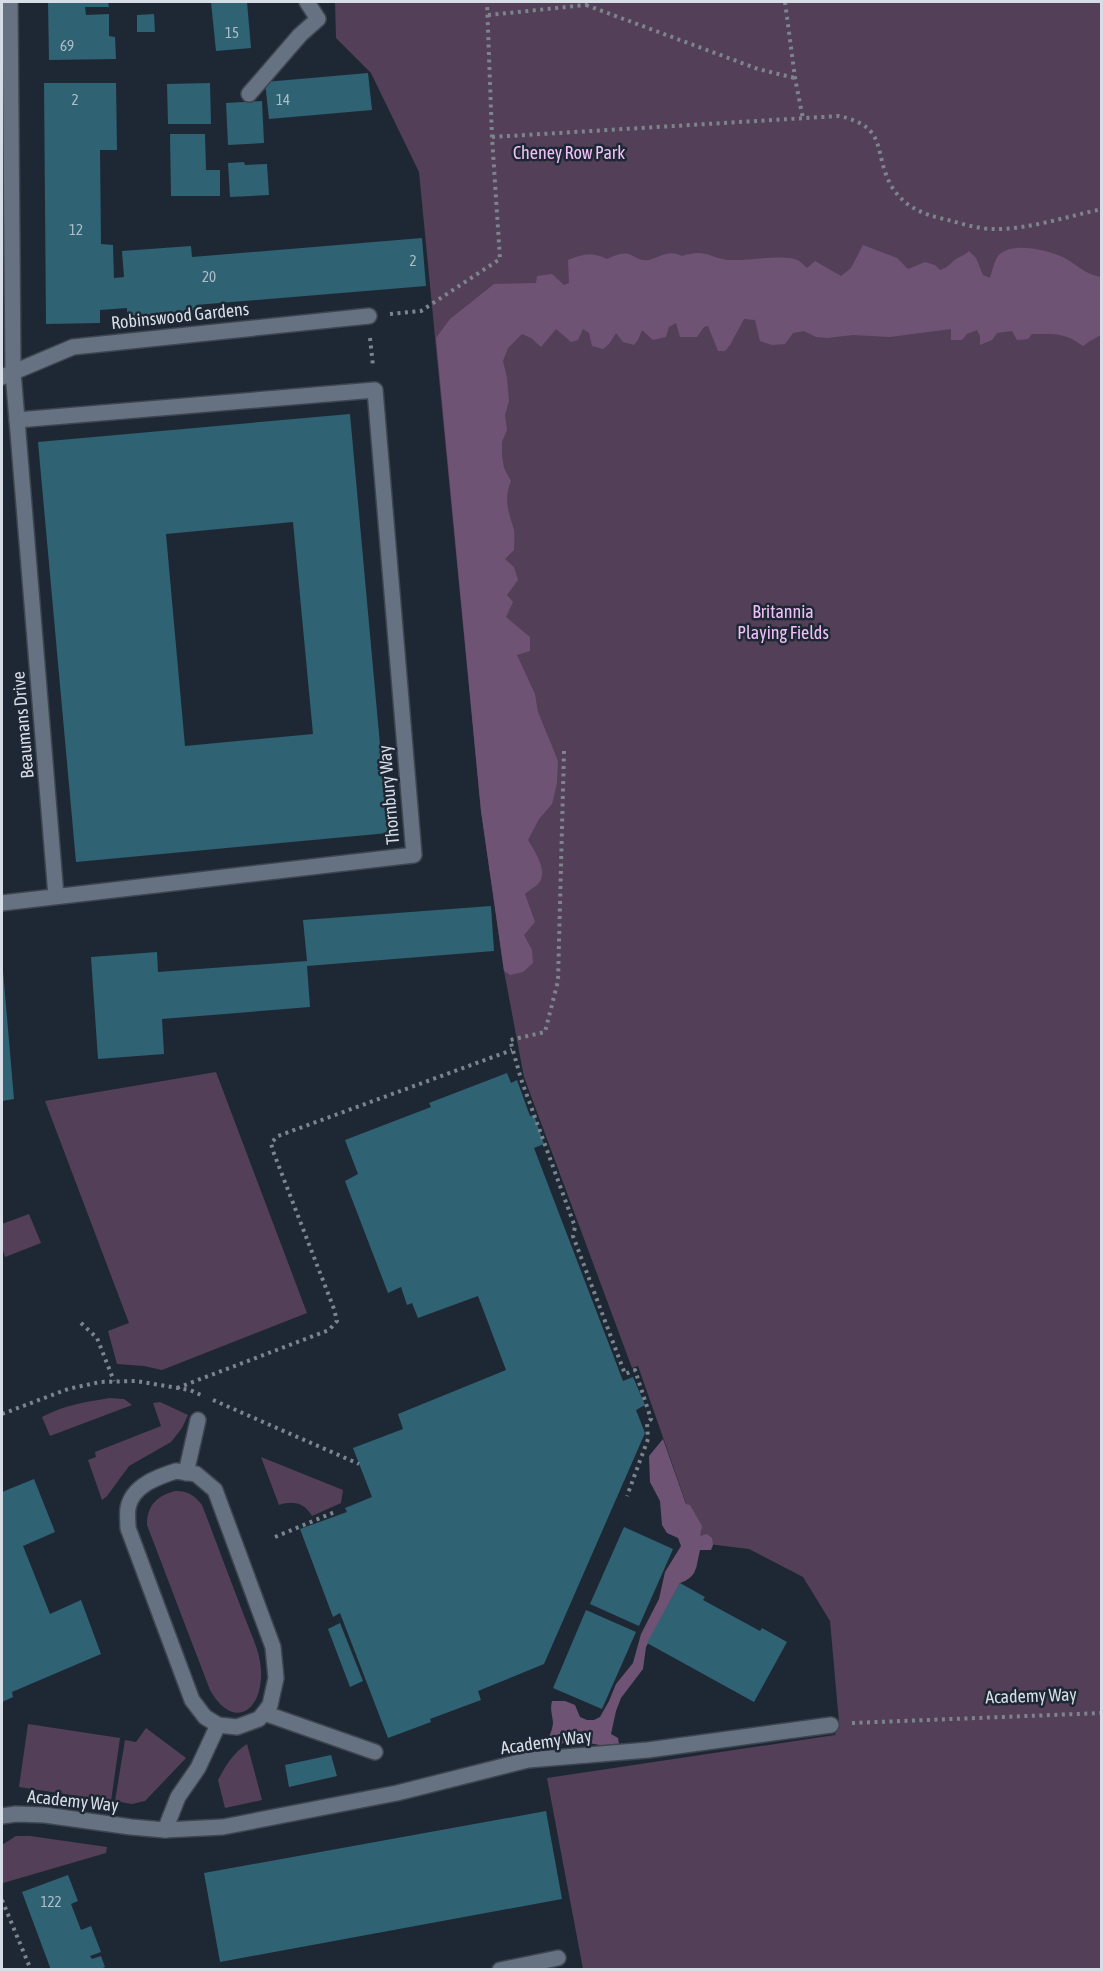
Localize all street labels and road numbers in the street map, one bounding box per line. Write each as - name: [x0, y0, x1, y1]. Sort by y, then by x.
- street label: Robinswood Gardens: [110, 298, 250, 333]
- street label: Beaumans Drive: [7, 671, 38, 780]
- street label: Thornbury Way: [374, 745, 403, 846]
- street label: Academy Way: [985, 1683, 1077, 1708]
- street label: Academy Way: [499, 1725, 593, 1758]
- street label: Academy Way: [26, 1785, 120, 1816]

